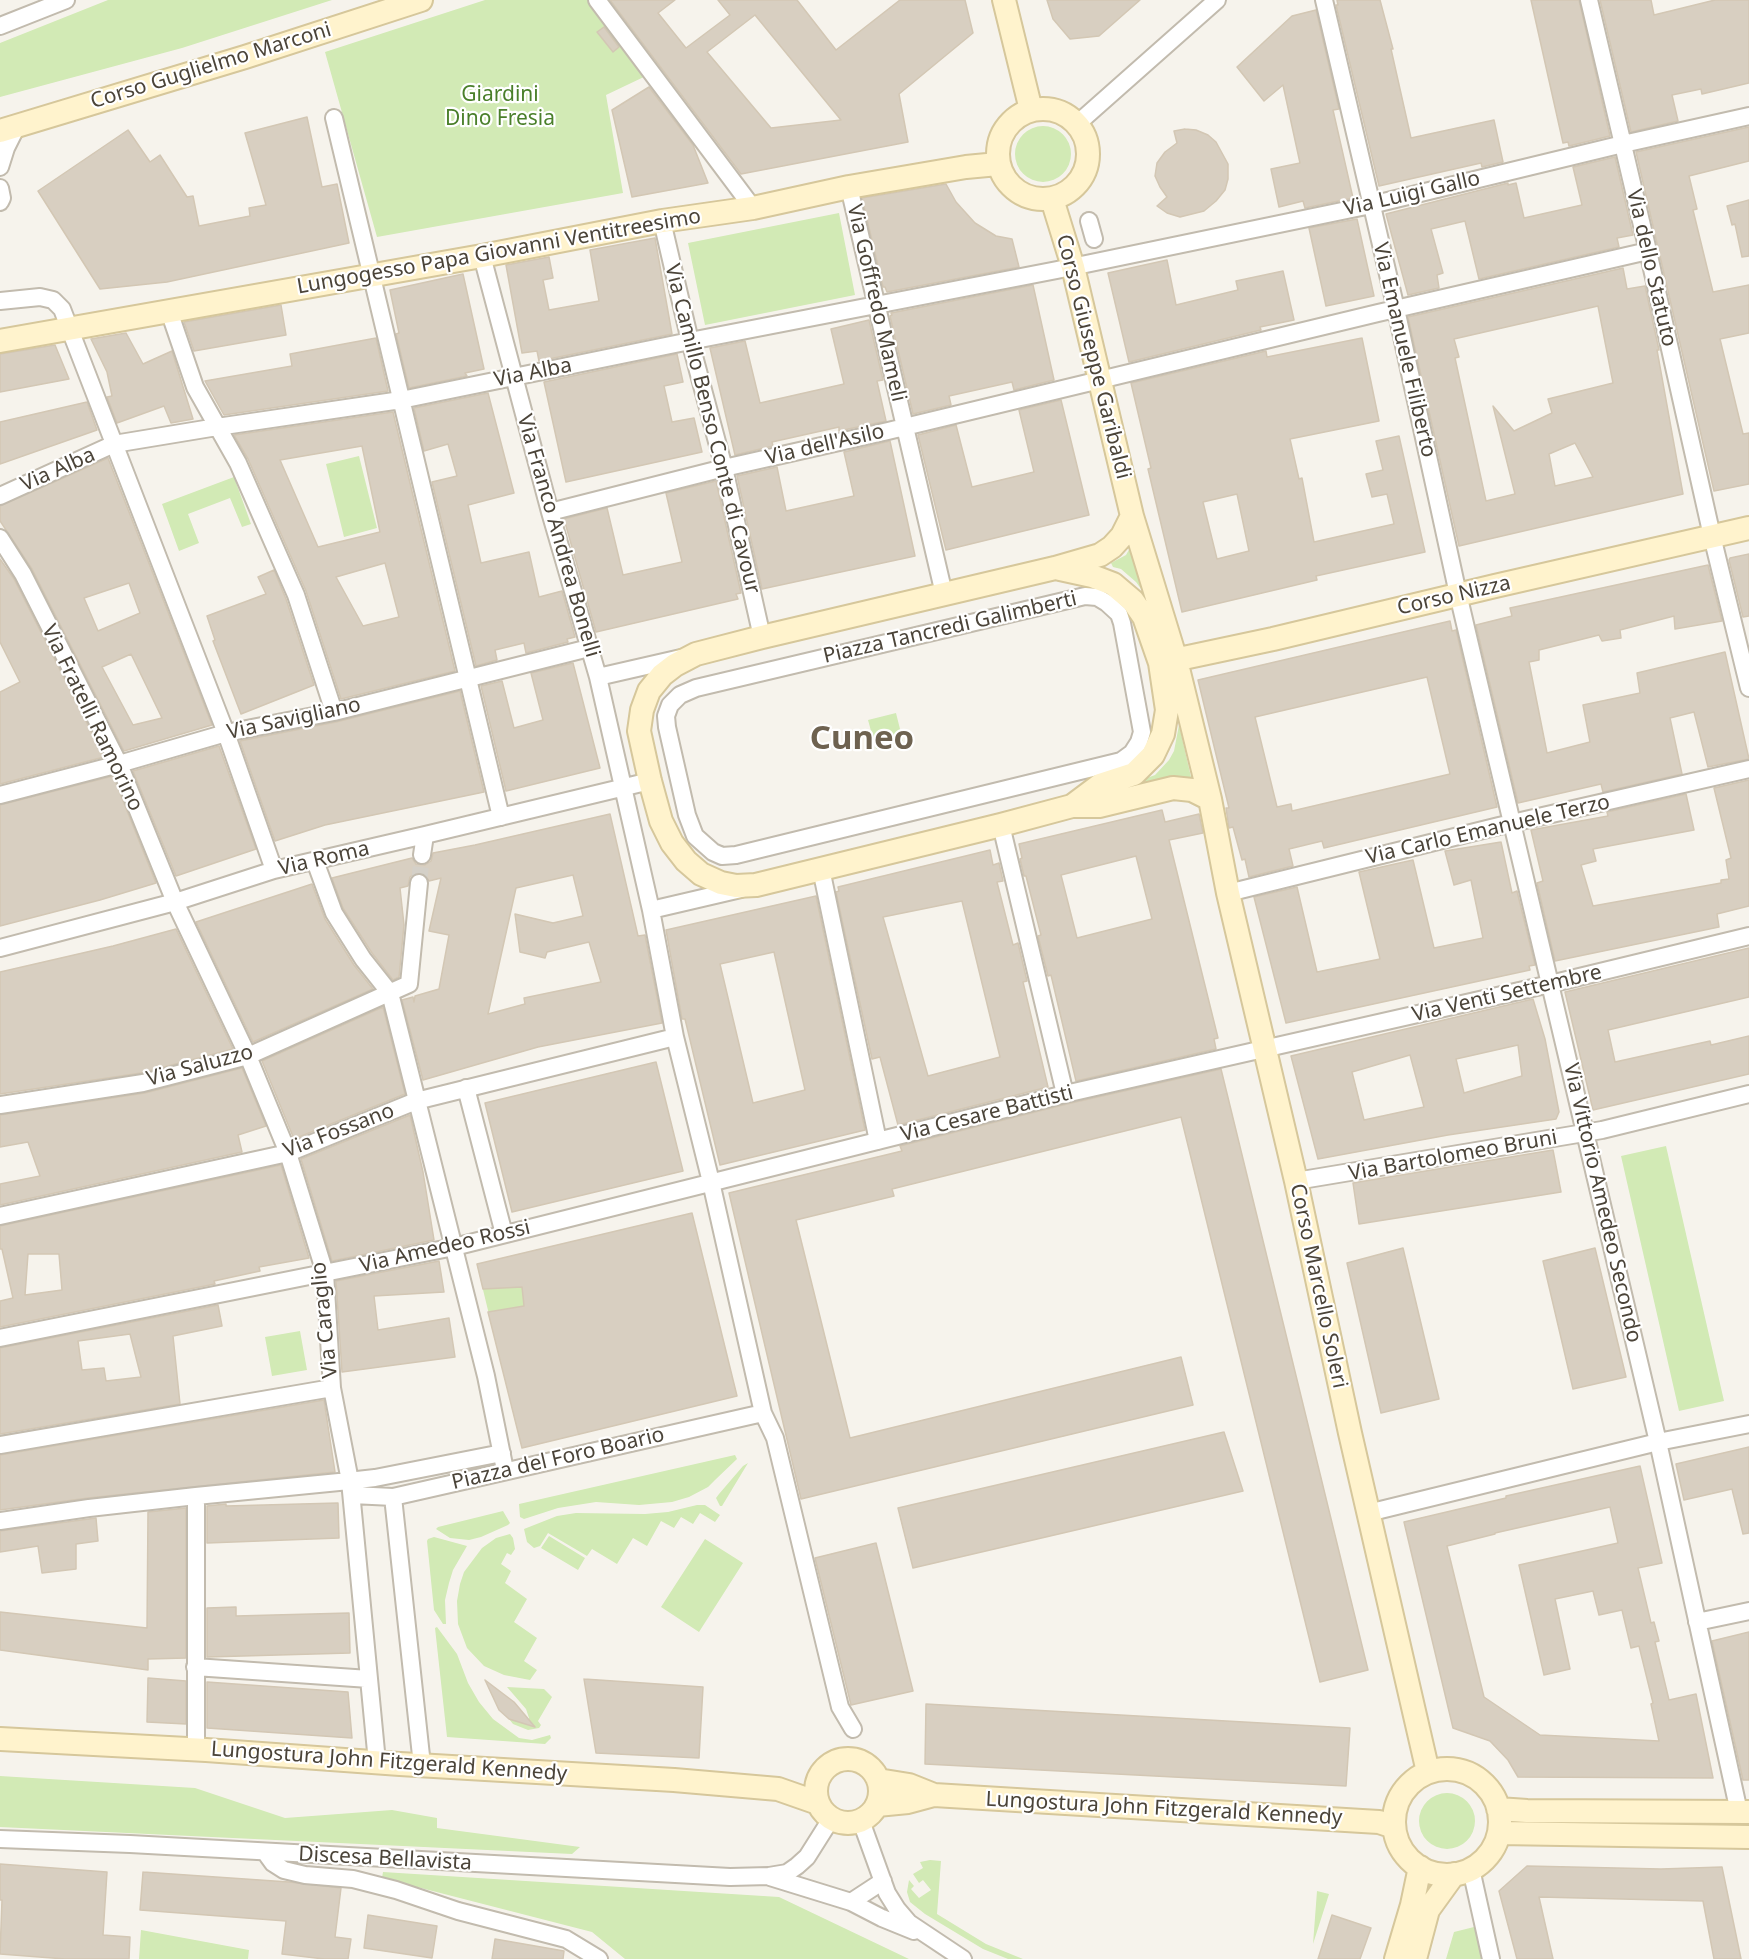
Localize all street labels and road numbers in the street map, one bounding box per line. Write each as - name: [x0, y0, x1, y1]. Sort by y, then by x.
- street label: Corso Guglielmo Marconi: [88, 17, 334, 115]
- street label: Via Luigi Gallo: [1341, 166, 1483, 222]
- street label: Via dello Statuto: [1621, 187, 1681, 349]
- street label: Via Goffredo Mameli: [841, 202, 911, 404]
- street label: Lungogesso Papa Giovanni Ventitreesimo: [295, 204, 703, 300]
- street label: Corso Giuseppe Garibaldi: [1050, 232, 1136, 482]
- street label: Via Emanuele Filiberto: [1367, 240, 1441, 460]
- street label: Via Camillo Benso Conte di Cavour: [659, 262, 765, 596]
- street label: Via Alba: [492, 353, 574, 393]
- street label: Via Franco Andrea Bonelli: [511, 412, 605, 660]
- street label: Via dell'Asilo: [763, 419, 887, 471]
- street label: Via Alba: [17, 442, 99, 498]
- street label: Corso Nizza: [1395, 571, 1513, 621]
- street label: Piazza Tancredi Galimberti: [821, 587, 1079, 669]
- street label: Via Fratelli Ramorino: [36, 621, 148, 815]
- street label: Via Savigliano: [225, 693, 363, 745]
- street label: Via Carlo Emanuele Terzo: [1364, 790, 1612, 870]
- street label: Via Roma: [276, 836, 372, 882]
- street label: Via Venti Settembre: [1410, 960, 1604, 1028]
- street label: Via Saluzzo: [144, 1040, 256, 1092]
- street label: Via Vittorio Amedeo Secondo: [1558, 1061, 1646, 1345]
- street label: Via Cesare Battisti: [898, 1080, 1076, 1148]
- street label: Via Fossano: [280, 1098, 398, 1164]
- street label: Via Bartolomeo Bruni: [1347, 1125, 1559, 1187]
- street label: Corso Marcello Soleri: [1284, 1181, 1352, 1391]
- street label: Via Amedeo Rossi: [357, 1215, 533, 1279]
- street label: Via Caraglio: [306, 1261, 344, 1379]
- street label: Piazza del Foro Boario: [449, 1422, 667, 1496]
- street label: Lungostura John Fitzgerald Kennedy: [210, 1737, 568, 1787]
- street label: Lungostura John Fitzgerald Kennedy: [985, 1787, 1343, 1831]
- street label: Discesa Bellavista: [298, 1842, 472, 1876]

